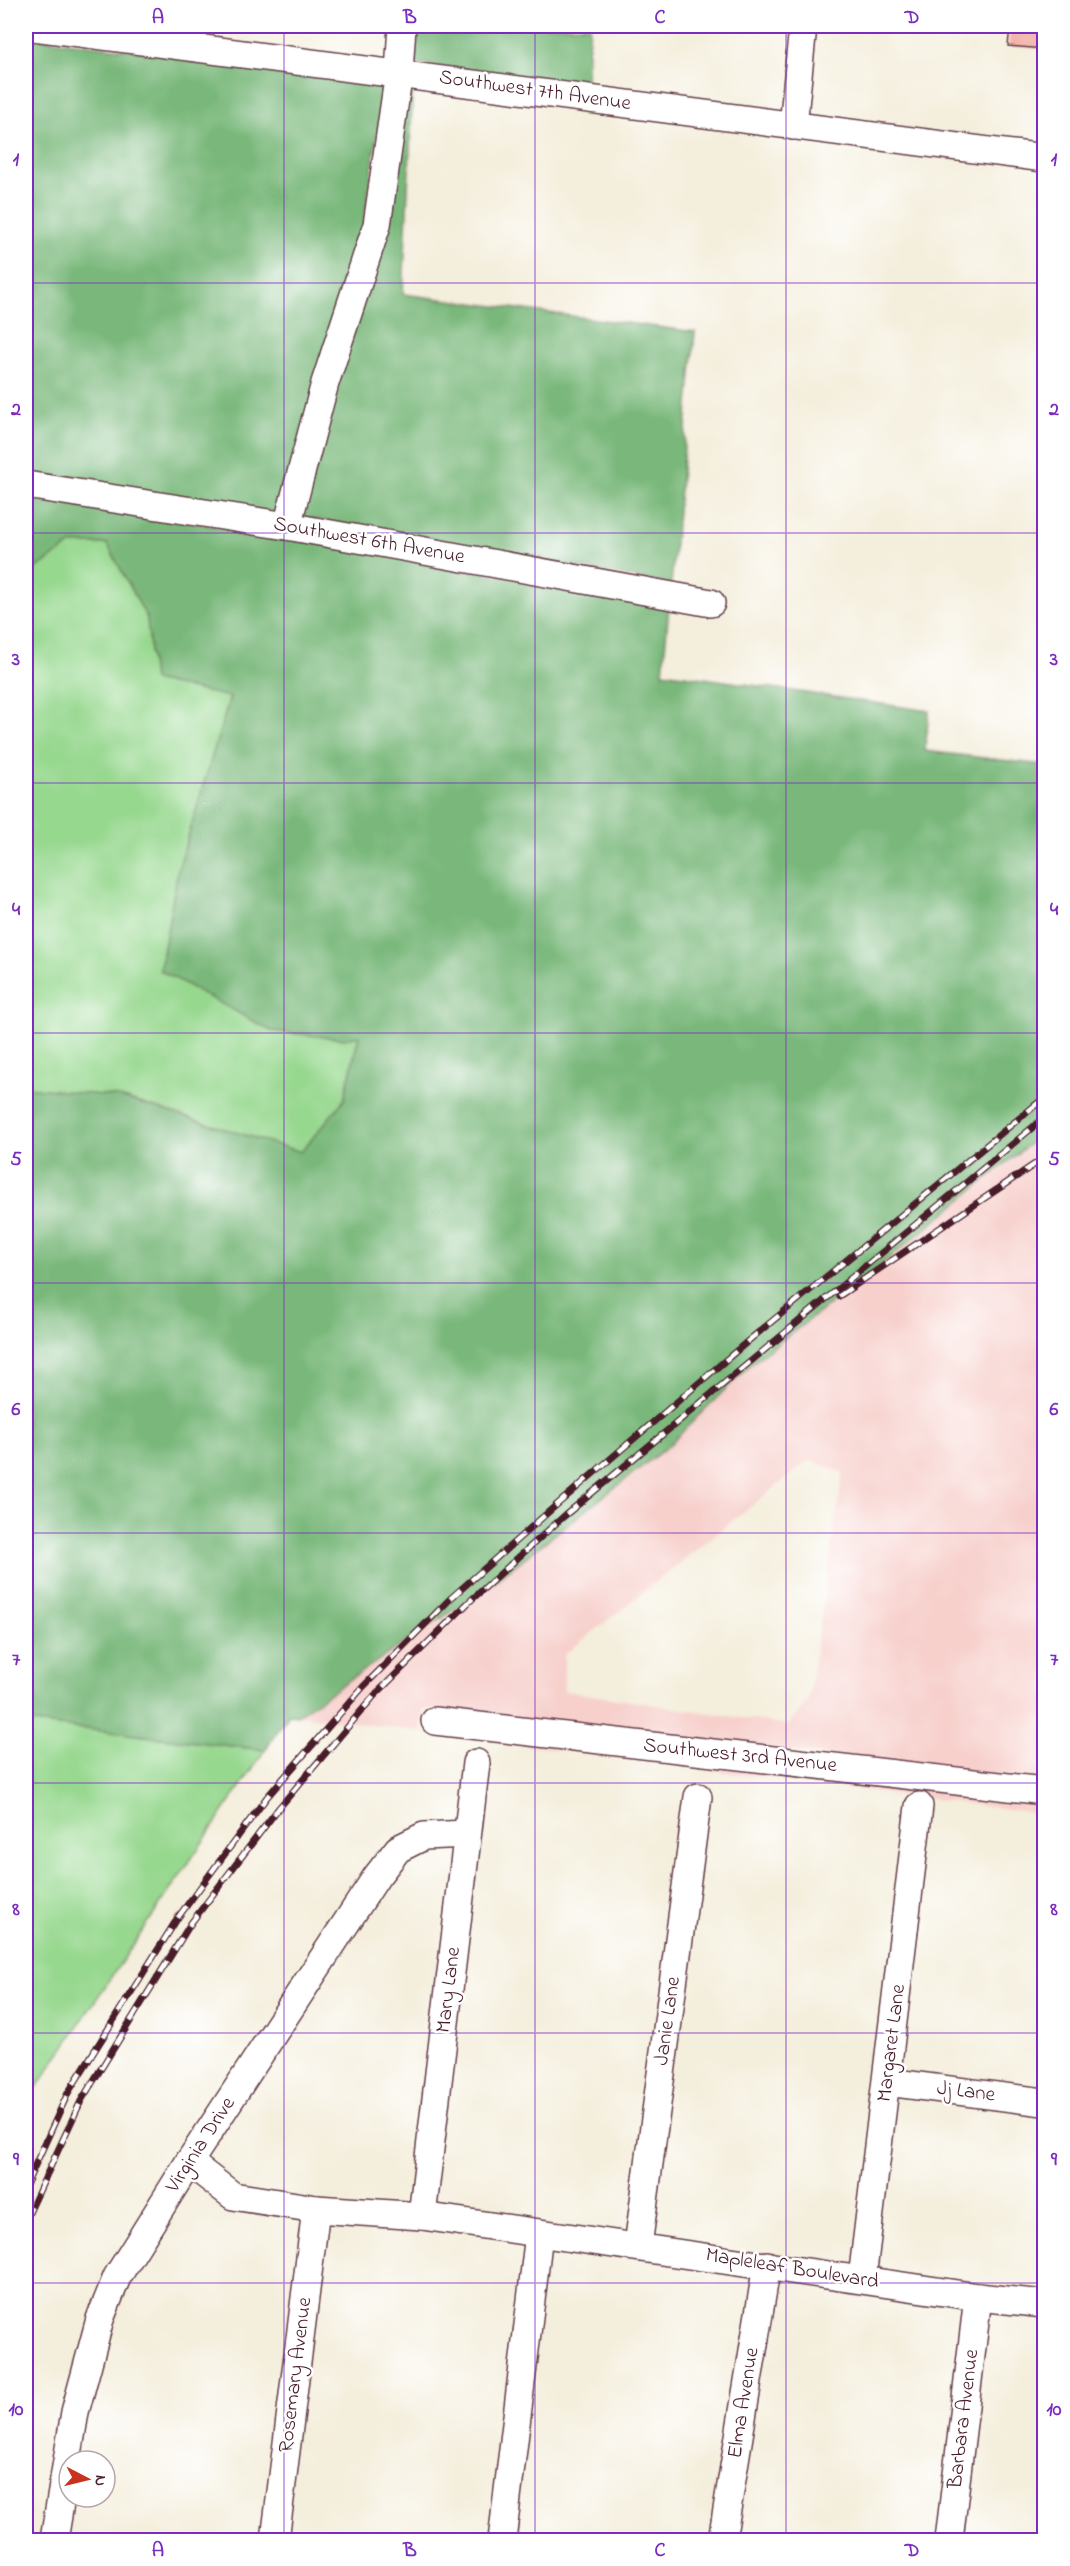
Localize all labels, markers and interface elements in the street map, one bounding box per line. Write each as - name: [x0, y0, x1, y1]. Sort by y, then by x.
- text: A: [152, 4, 164, 33]
- text: B: [402, 4, 417, 33]
- text: C: [655, 4, 666, 33]
- text: D: [904, 4, 919, 33]
- street label: Southwest 7th Avenue: [437, 63, 633, 119]
- text: 1: [13, 146, 20, 175]
- text: 1: [1051, 146, 1058, 175]
- text: 2: [10, 396, 21, 425]
- text: 2: [1048, 396, 1059, 425]
- street label: Southwest 6th Avenue: [271, 509, 468, 573]
- text: 3: [11, 646, 20, 675]
- text: 3: [1049, 646, 1058, 675]
- text: 4: [12, 896, 21, 925]
- text: 4: [1050, 896, 1059, 925]
- text: 5: [10, 1146, 22, 1175]
- text: 5: [1048, 1146, 1060, 1175]
- text: 6: [12, 1396, 21, 1425]
- text: 6: [1050, 1396, 1059, 1425]
- text: 7: [12, 1646, 21, 1675]
- text: 7: [1050, 1646, 1059, 1675]
- street label: Southwest 3rd Avenue: [642, 1731, 839, 1781]
- text: 8: [11, 1896, 20, 1925]
- text: 8: [1049, 1896, 1058, 1925]
- street label: Mary Lane: [429, 1945, 471, 2035]
- street label: Janie Lane: [647, 1974, 689, 2067]
- street label: Margaret Lane: [870, 1982, 916, 2104]
- street label: Jj Lane: [935, 2074, 997, 2111]
- street label: Virginia Drive: [158, 2091, 245, 2201]
- text: 9: [12, 2146, 20, 2175]
- text: 9: [1050, 2146, 1058, 2175]
- street label: Mapleleaf Boulevard: [703, 2241, 881, 2298]
- street label: Rosemary Avenue: [272, 2295, 322, 2455]
- street label: Elma Avenue: [720, 2345, 768, 2461]
- street label: Barbara Avenue: [940, 2347, 988, 2491]
- text: 10: [9, 2396, 24, 2425]
- text: 10: [1047, 2396, 1062, 2425]
- north arrow: [57, 2449, 117, 2509]
- text: N: [87, 2474, 112, 2488]
- text: A: [152, 2537, 164, 2566]
- text: B: [402, 2537, 417, 2566]
- text: C: [655, 2537, 666, 2566]
- text: D: [904, 2537, 919, 2566]

